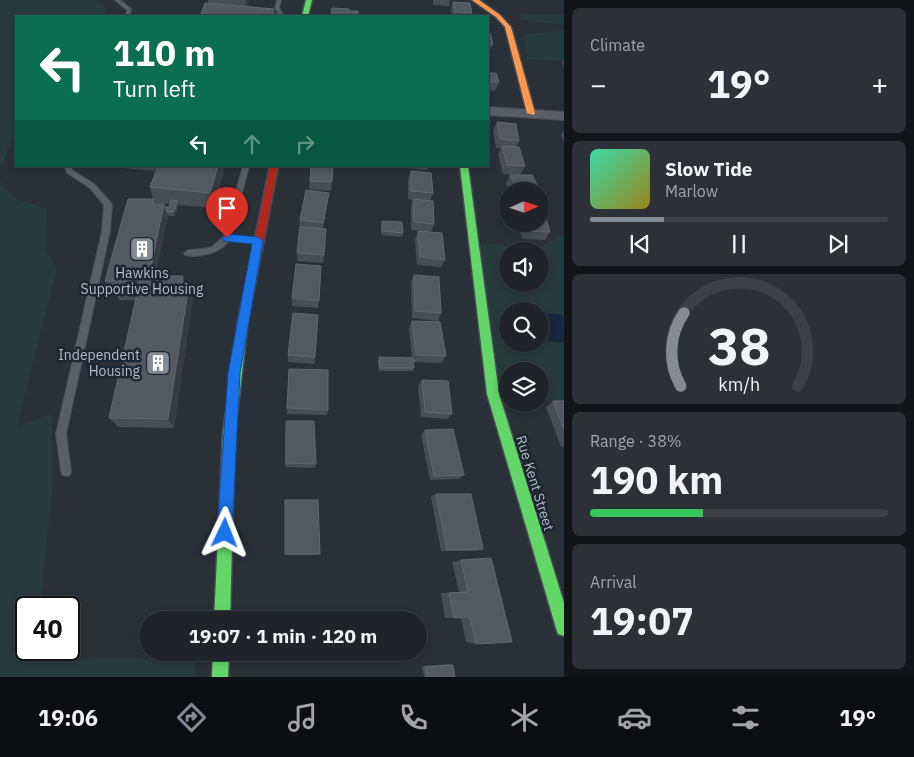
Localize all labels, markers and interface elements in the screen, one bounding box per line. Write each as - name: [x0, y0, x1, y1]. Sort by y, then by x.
- text: 110 m: [113, 30, 216, 76]
- icon: left: [30, 35, 95, 100]
- text: Climate: [590, 35, 645, 55]
- text: 19°: [707, 59, 771, 108]
- text: −: [590, 66, 607, 103]
- text: +: [871, 66, 888, 103]
- text: Turn left: [113, 74, 196, 103]
- icon: left: [185, 130, 213, 158]
- icon: ahead: [238, 130, 266, 158]
- icon: right: [291, 130, 319, 158]
- text: Slow Tide: [665, 157, 752, 181]
- text: Marlow: [665, 181, 718, 201]
- north arrow: [499, 182, 549, 232]
- map controls: [499, 182, 549, 412]
- pin: [206, 187, 248, 238]
- icon: arrive: [213, 194, 241, 222]
- icon: previous: [626, 230, 654, 258]
- icon: pause: [725, 230, 753, 258]
- icon: next: [824, 230, 852, 258]
- building icon: Hawkins Supportive Housing: [129, 236, 155, 262]
- button: sound: [499, 242, 549, 292]
- place label: Hawkins Supportive Housing: [81, 264, 204, 298]
- button: search: [499, 302, 549, 352]
- text: 38: [708, 312, 770, 379]
- place label: Independent Housing: [58, 346, 141, 380]
- building icon: Independent Housing: [145, 350, 171, 376]
- button: layers: [499, 362, 549, 412]
- text: km/h: [718, 373, 760, 396]
- text: Range · 38%: [590, 431, 682, 451]
- street label: Rue Kent Street: [512, 433, 558, 533]
- text: 190 km: [590, 455, 723, 504]
- position arrow: [198, 506, 250, 558]
- text: Arrival: [590, 572, 637, 592]
- speed limit sign: 40: [15, 596, 80, 661]
- text: 19:07: [590, 596, 694, 645]
- text: 19:07 · 1 min · 120 m: [189, 624, 377, 648]
- icon: directions: [174, 700, 209, 735]
- icon: music: [285, 700, 320, 735]
- icon: phone: [396, 700, 431, 735]
- icon: climate: [507, 700, 542, 735]
- icon: car: [617, 700, 652, 735]
- icon: filters: [728, 700, 763, 735]
- text: 19:06: [38, 703, 98, 732]
- text: 19°: [839, 703, 876, 732]

